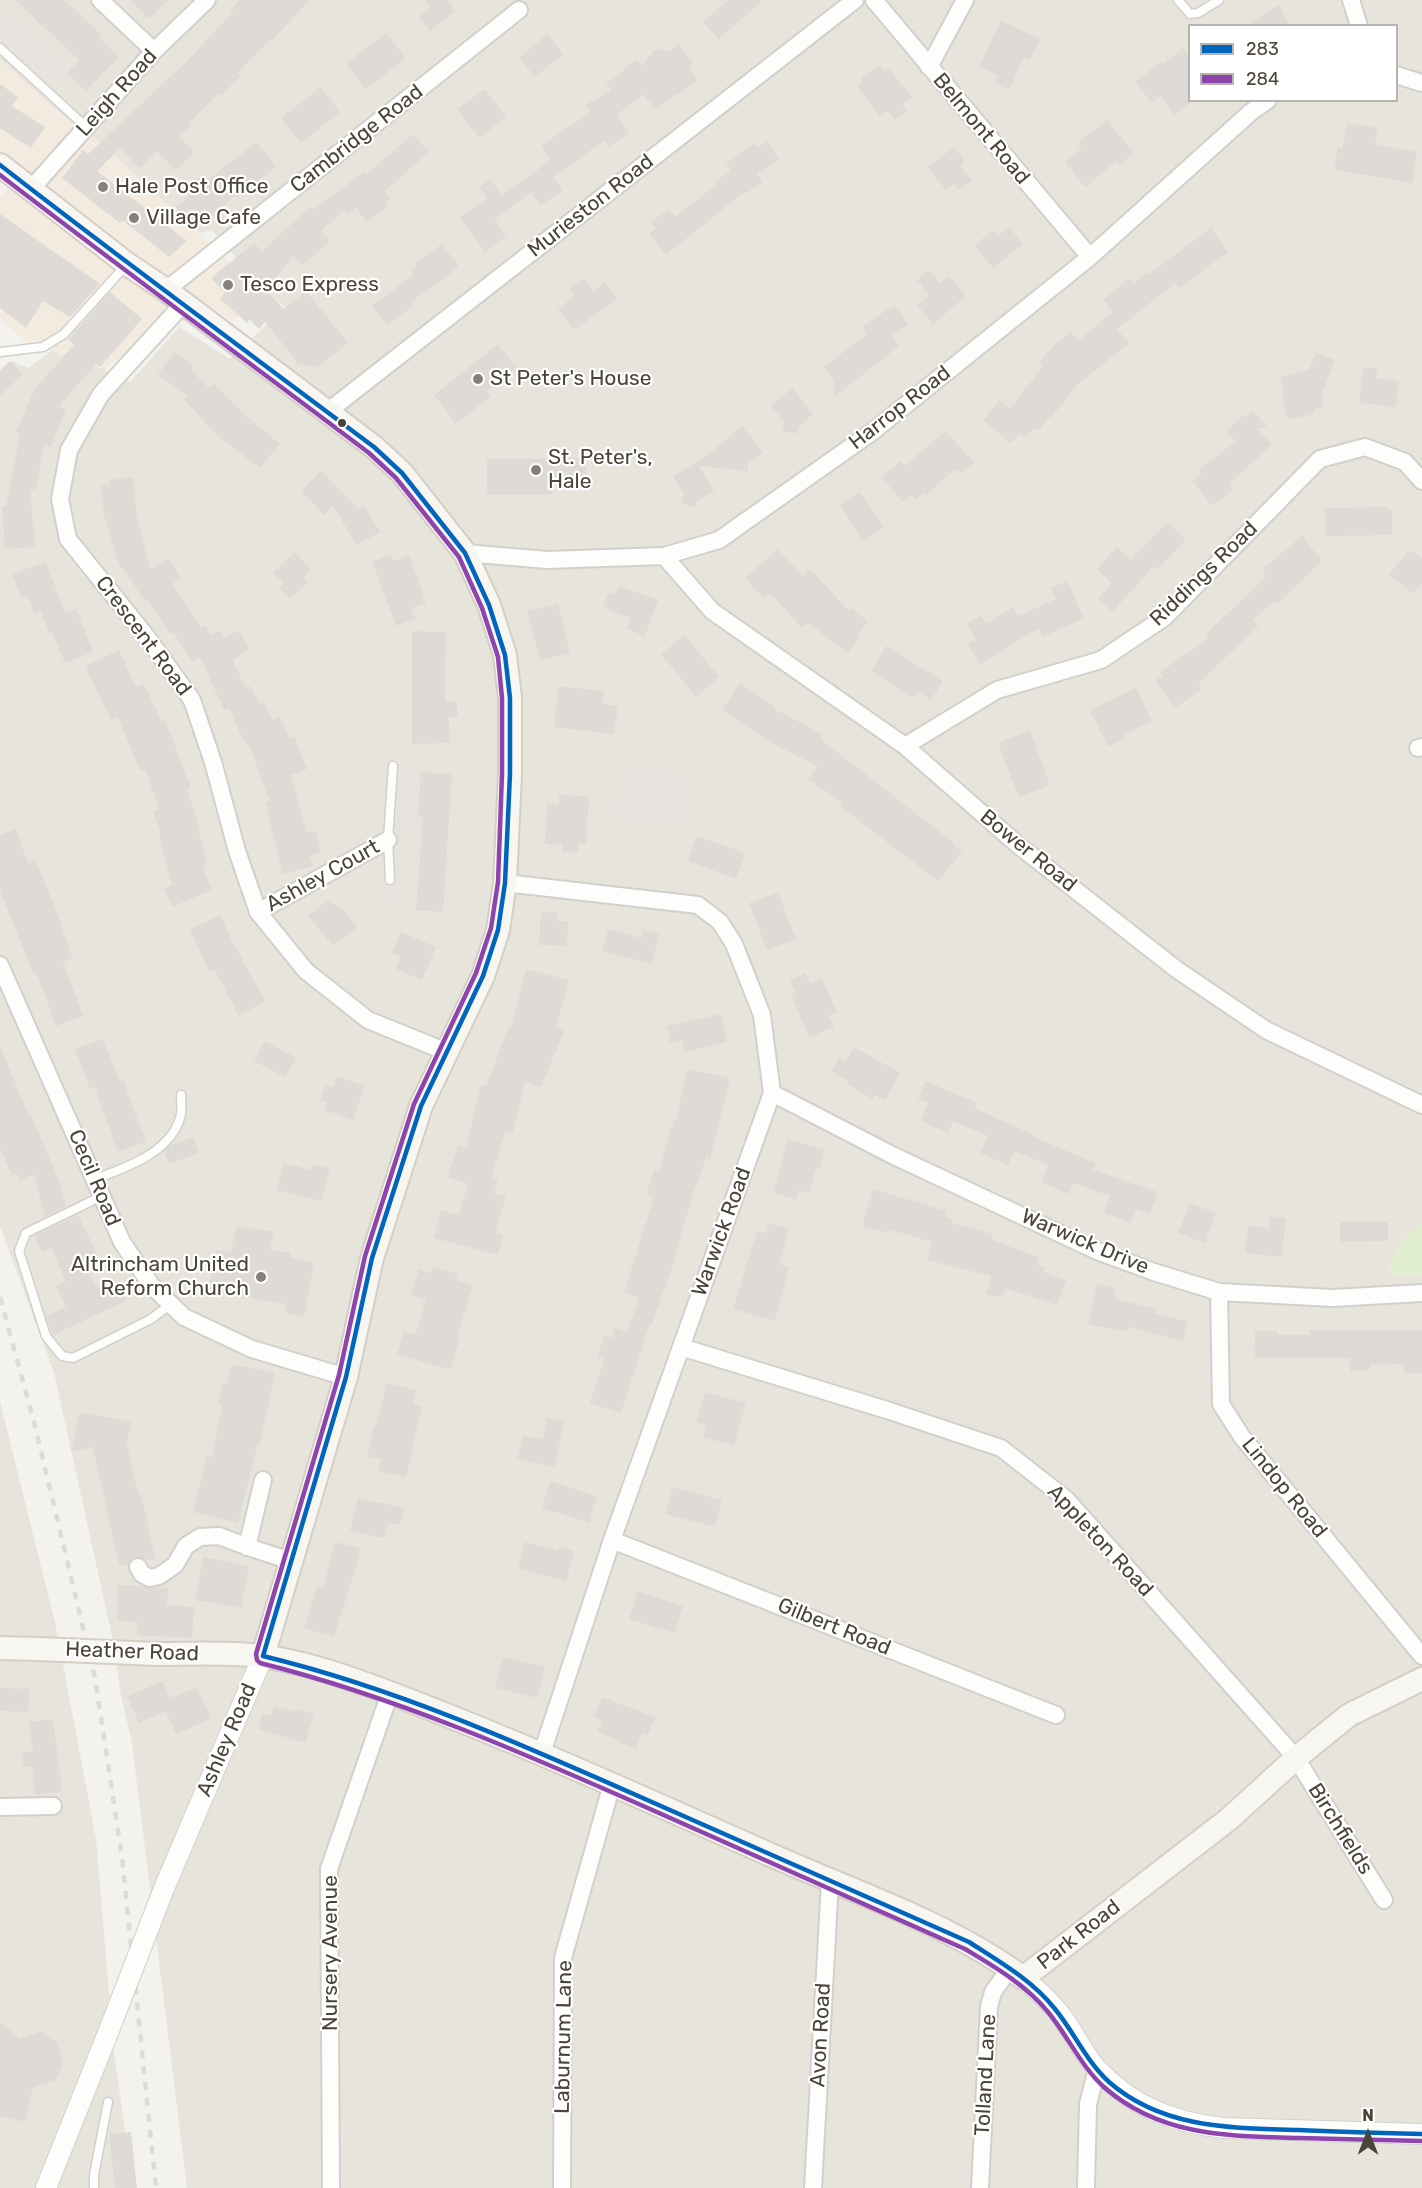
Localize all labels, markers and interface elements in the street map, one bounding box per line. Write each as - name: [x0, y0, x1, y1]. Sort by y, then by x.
- legend: [1188, 24, 1398, 102]
- text: 283: [1246, 38, 1279, 60]
- street label: Leigh Road: [71, 44, 163, 142]
- street label: Belmont Road: [927, 68, 1035, 190]
- text: 284: [1246, 68, 1279, 90]
- street label: Cambridge Road: [286, 79, 428, 199]
- street label: Murieston Road: [523, 149, 659, 263]
- place label: Hale Post Office: [115, 174, 269, 200]
- marker: Hale Post Office: [96, 180, 110, 194]
- place label: Village Cafe: [146, 205, 261, 231]
- marker: Village Cafe: [127, 211, 141, 225]
- place label: Tesco Express: [240, 272, 379, 298]
- marker: Tesco Express: [221, 278, 235, 292]
- street label: Harrop Road: [844, 361, 956, 455]
- place label: St Peter's House: [490, 366, 652, 392]
- marker: St Peter's House: [471, 372, 485, 386]
- unlabelled marker: [336, 417, 348, 429]
- place label: St. Peter's, Hale: [548, 445, 653, 495]
- marker: St. Peter's, Hale: [529, 463, 543, 477]
- street label: Riddings Road: [1145, 516, 1263, 632]
- street label: Crescent Road: [90, 571, 196, 701]
- street label: Bower Road: [975, 804, 1081, 898]
- street label: Ashley Court: [262, 835, 384, 917]
- street label: Cecil Road: [62, 1126, 126, 1230]
- street label: Warwick Road: [687, 1164, 757, 1300]
- street label: Warwick Drive: [1018, 1204, 1152, 1280]
- place label: Altrincham United Reform Church: [71, 1252, 249, 1302]
- marker: Altrincham United Reform Church: [254, 1270, 268, 1284]
- street label: Lindop Road: [1236, 1433, 1332, 1543]
- street label: Appleton Road: [1042, 1480, 1158, 1602]
- street label: Gilbert Road: [774, 1593, 894, 1661]
- street label: Heather Road: [65, 1637, 199, 1667]
- street label: Ashley Road: [192, 1680, 262, 1800]
- street label: Birchfields: [1302, 1779, 1378, 1879]
- street label: Nursery Avenue: [318, 1875, 344, 2031]
- street label: Park Road: [1032, 1895, 1126, 1975]
- street label: Laburnum Lane: [550, 1960, 578, 2114]
- street label: Avon Road: [806, 1982, 836, 2088]
- street label: Tolland Lane: [970, 2013, 1002, 2137]
- north arrow: [1338, 2104, 1398, 2164]
- text: N: [1362, 2106, 1374, 2125]

